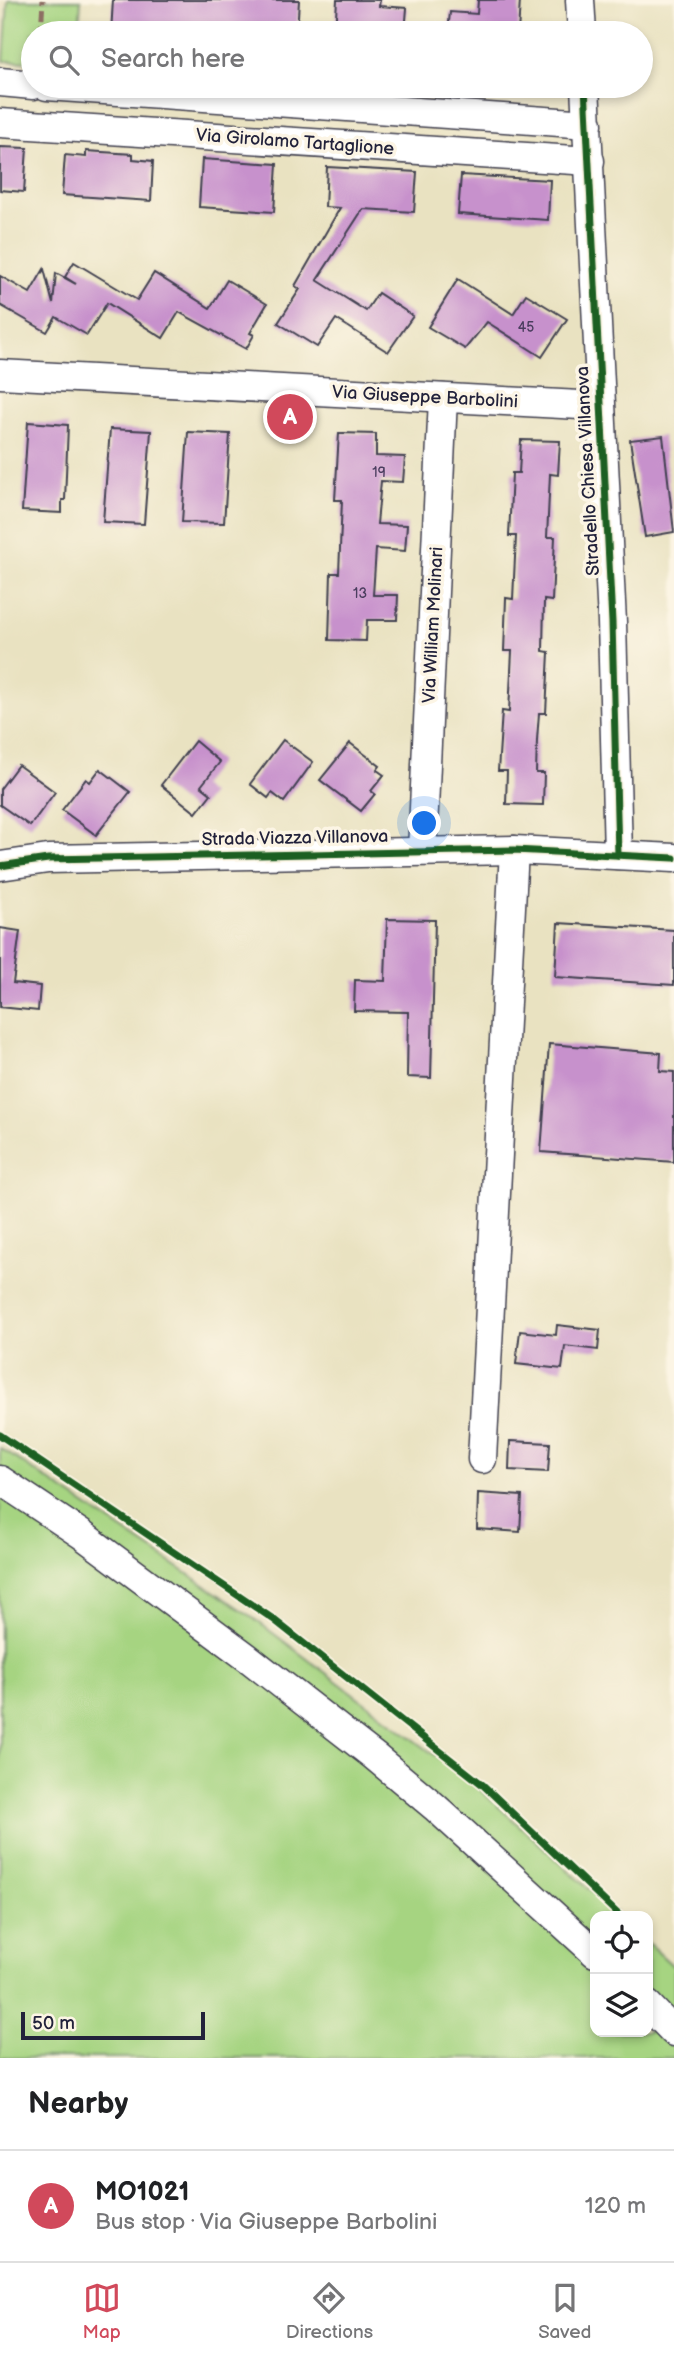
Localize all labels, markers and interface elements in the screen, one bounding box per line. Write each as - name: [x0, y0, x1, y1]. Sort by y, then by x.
- search box: [21, 21, 653, 98]
- icon: search: [45, 41, 83, 79]
- text: Search here: [101, 44, 245, 75]
- street label: Via Girolamo Tartaglione: [195, 125, 395, 159]
- house number: 45: [518, 319, 534, 336]
- street label: Stradello Chiesa Villanova: [572, 366, 604, 576]
- street label: Via Giuseppe Barbolini: [332, 382, 518, 412]
- pin: A: [267, 391, 313, 443]
- house number: 19: [372, 464, 386, 481]
- street label: Via William Molinari: [418, 546, 448, 704]
- house number: 13: [353, 585, 367, 602]
- your location: [407, 806, 441, 840]
- street label: Strada Viazza Villanova: [201, 826, 389, 850]
- map controls: [590, 1911, 653, 2037]
- button: locate: [590, 1911, 653, 1974]
- button: layers: [590, 1974, 653, 2037]
- scale bar: [21, 2009, 205, 2041]
- text: 50 m: [32, 2012, 75, 2035]
- text: Nearby: [28, 2086, 128, 2122]
- text: MO1021: [95, 2177, 190, 2208]
- text: A: [44, 2192, 58, 2220]
- text: 120 m: [585, 2192, 646, 2220]
- text: Bus stop · Via Giuseppe Barbolini: [95, 2208, 437, 2236]
- tab: Map: [83, 2279, 121, 2344]
- tab: Directions: [286, 2279, 373, 2344]
- tab: Saved: [538, 2279, 591, 2344]

